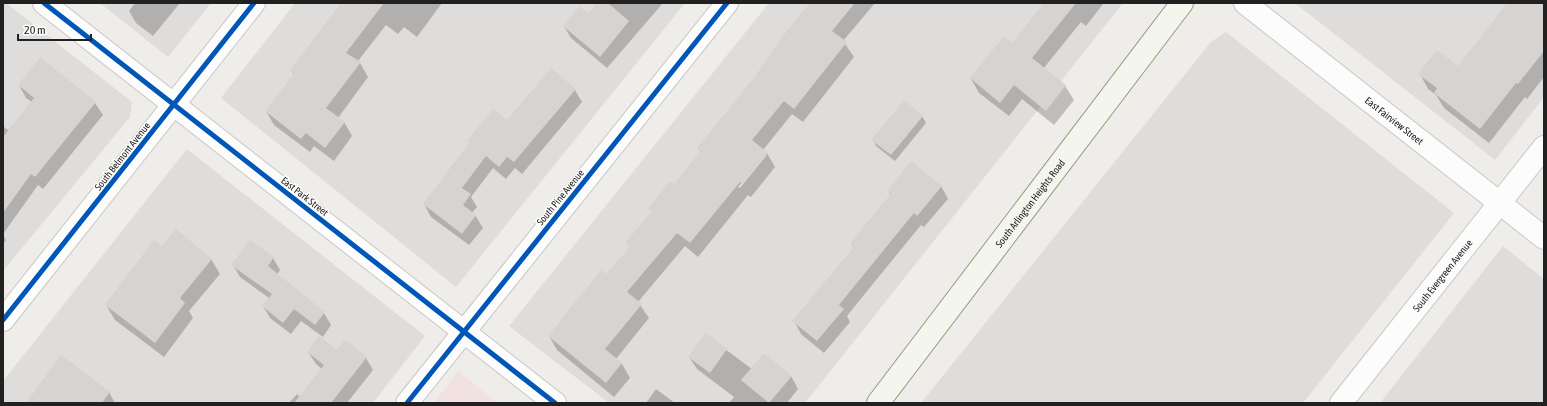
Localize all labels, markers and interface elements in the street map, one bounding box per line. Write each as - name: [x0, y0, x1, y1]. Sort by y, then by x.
- scale bar: [18, 16, 91, 42]
- text: 20 m: [24, 23, 46, 37]
- street label: East Fairview Street: [1363, 95, 1425, 147]
- street label: South Belmont Avenue: [92, 120, 153, 193]
- street label: South Arlington Heights Road: [993, 157, 1067, 250]
- street label: South Pine Avenue: [535, 167, 586, 227]
- street label: East Park Street: [279, 175, 331, 218]
- street label: South Evergreen Avenue: [1411, 237, 1475, 314]

